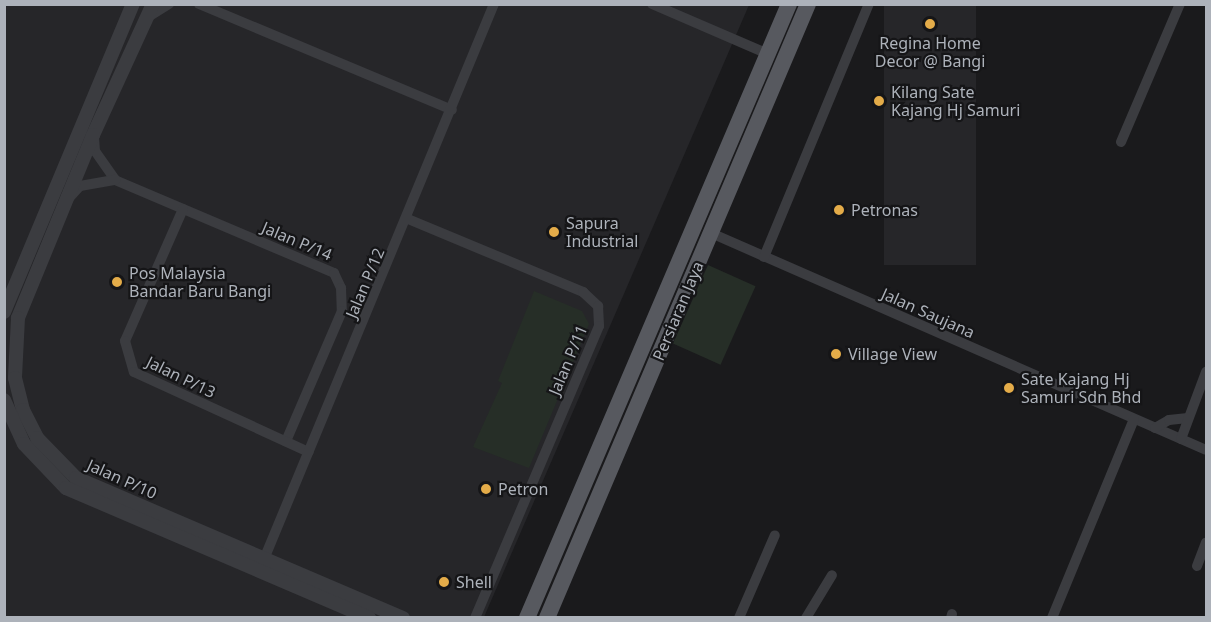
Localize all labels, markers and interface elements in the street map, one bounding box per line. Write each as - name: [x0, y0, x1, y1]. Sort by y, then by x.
- marker: Regina Home Decor @ Bangi: [923, 17, 937, 31]
- place label: Regina Home Decor @ Bangi: [875, 33, 985, 71]
- place label: Kilang Sate Kajang Hj Samuri: [891, 82, 1020, 120]
- marker: Kilang Sate Kajang Hj Samuri: [872, 94, 886, 108]
- place label: Petronas: [851, 200, 918, 220]
- marker: Petronas: [832, 203, 846, 217]
- place label: Sapura Industrial: [566, 213, 638, 251]
- street label: Jalan P/14: [259, 218, 335, 264]
- marker: Sapura Industrial: [547, 225, 561, 239]
- street label: Jalan P/12: [342, 245, 388, 321]
- street label: Persiaran Jaya: [648, 259, 708, 363]
- place label: Pos Malaysia Bandar Baru Bangi: [129, 263, 271, 301]
- marker: Pos Malaysia Bandar Baru Bangi: [110, 275, 124, 289]
- street label: Jalan Saujana: [878, 284, 978, 342]
- street label: Jalan P/11: [545, 322, 591, 398]
- place label: Village View: [848, 344, 937, 364]
- marker: Village View: [829, 347, 843, 361]
- street label: Jalan P/13: [143, 352, 219, 402]
- place label: Sate Kajang Hj Samuri Sdn Bhd: [1021, 369, 1141, 407]
- marker: Sate Kajang Hj Samuri Sdn Bhd: [1002, 381, 1016, 395]
- street label: Jalan P/10: [84, 455, 160, 503]
- place label: Petron: [498, 479, 548, 499]
- marker: Petron: [479, 482, 493, 496]
- place label: Shell: [456, 572, 492, 592]
- marker: Shell: [437, 575, 451, 589]

